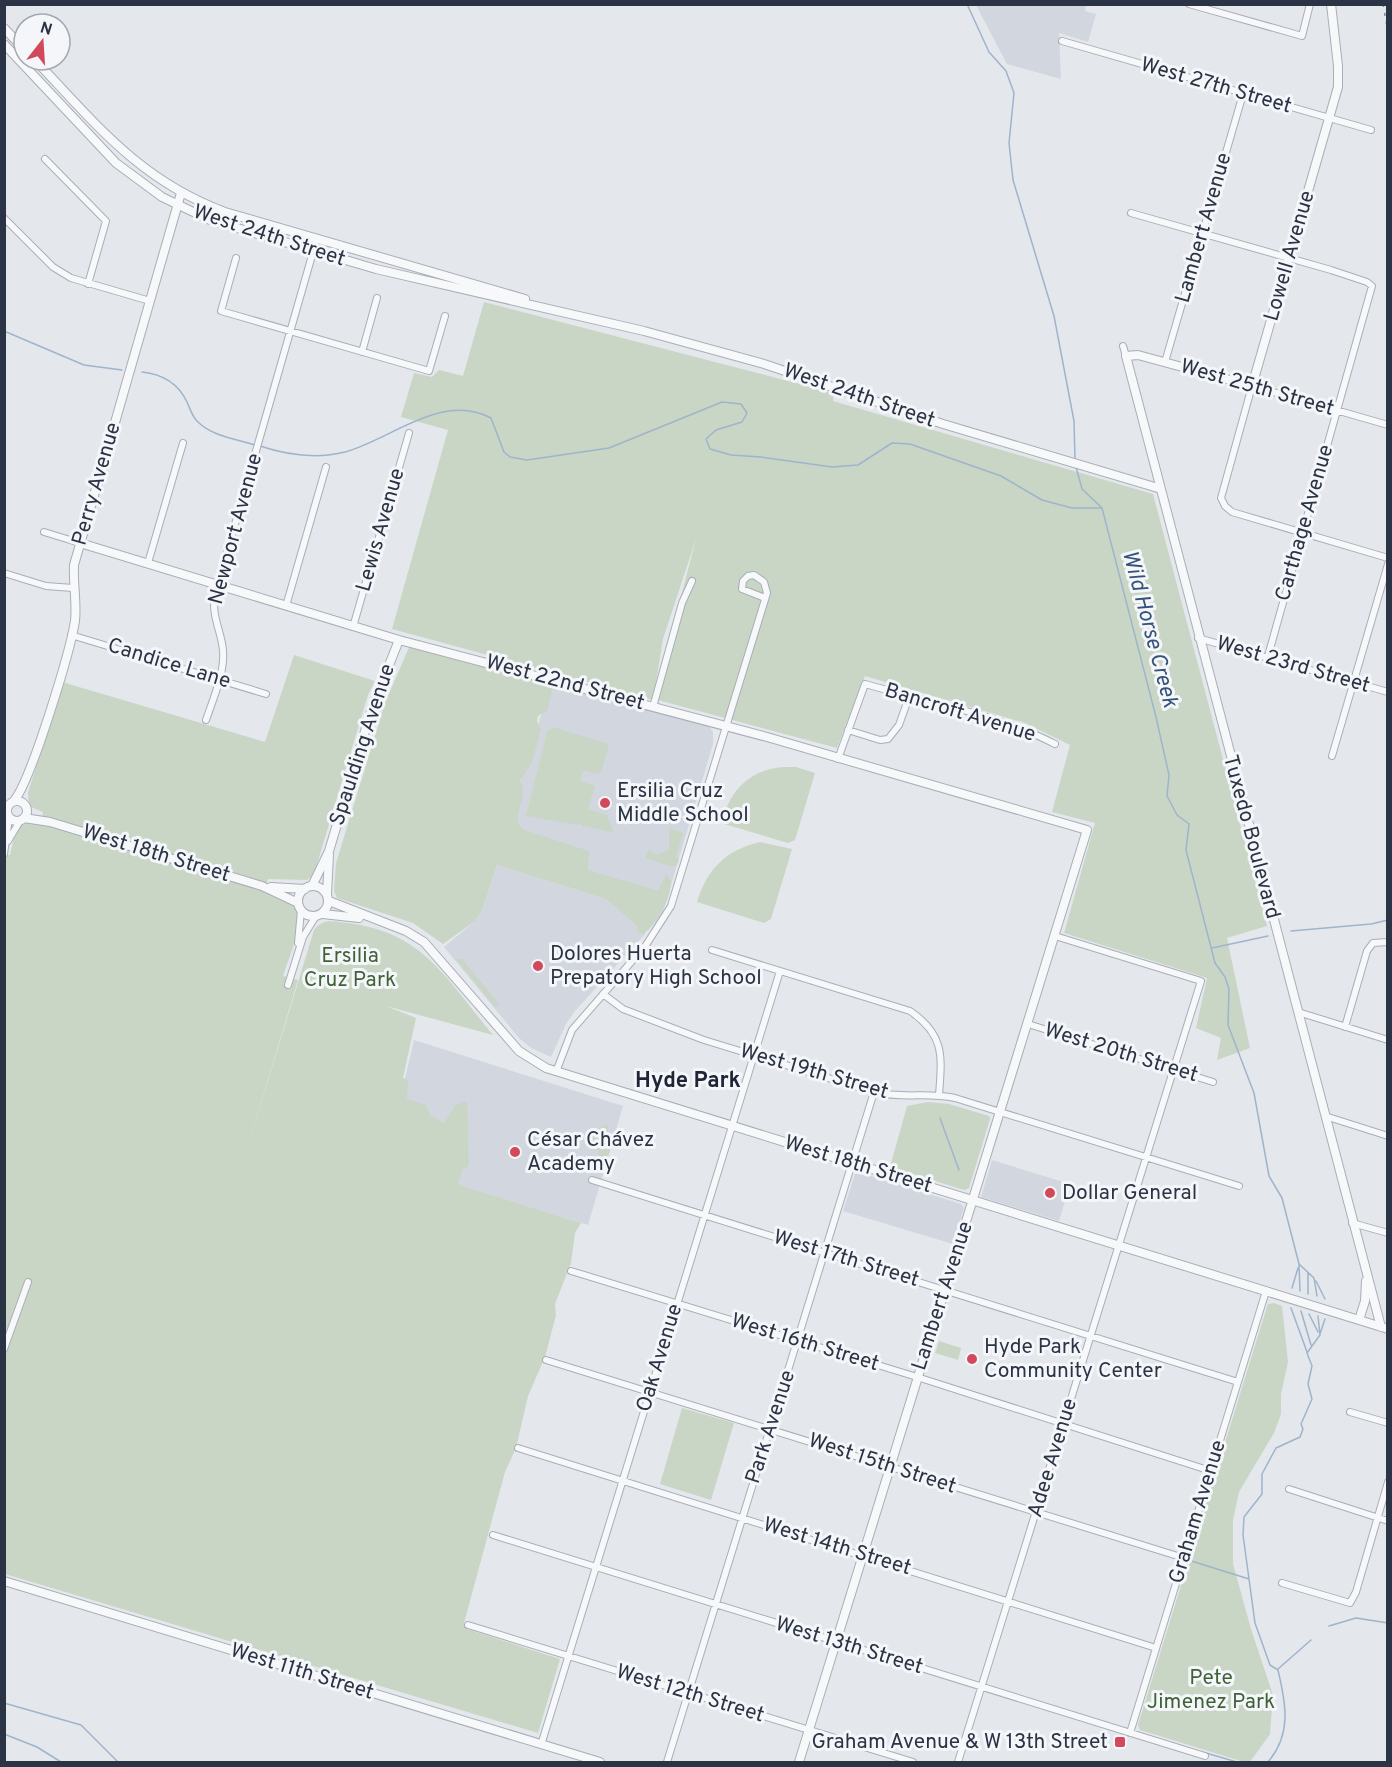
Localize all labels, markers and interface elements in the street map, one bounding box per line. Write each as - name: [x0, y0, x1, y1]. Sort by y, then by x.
- north arrow: [12, 12, 72, 72]
- text: N: [37, 18, 54, 41]
- street label: West 27th Street: [1137, 52, 1295, 120]
- street label: Lambert Avenue: [1170, 150, 1238, 306]
- street label: Lowell Avenue: [1258, 188, 1322, 324]
- street label: West 24th Street: [189, 199, 349, 273]
- street label: West 25th Street: [1177, 353, 1337, 423]
- street label: West 24th Street: [780, 357, 938, 435]
- street label: Perry Avenue: [67, 419, 127, 549]
- street label: Carthage Avenue: [1270, 442, 1340, 604]
- street label: Newport Avenue: [203, 450, 269, 608]
- street label: Lewis Avenue: [350, 465, 412, 595]
- water label: Wild Horse Creek: [1115, 548, 1183, 711]
- street label: West 23rd Street: [1213, 630, 1373, 700]
- street label: Candice Lane: [104, 632, 234, 696]
- street label: West 22nd Street: [483, 649, 647, 717]
- street label: Spaulding Avenue: [324, 661, 402, 829]
- street label: Bancroft Avenue: [881, 677, 1039, 749]
- street label: Tuxedo Boulevard: [1216, 752, 1286, 922]
- place label: Ersilia Cruz Middle School: [617, 778, 749, 829]
- marker: Ersilia Cruz Middle School: [598, 796, 612, 810]
- street label: West 18th Street: [79, 819, 233, 889]
- place label: Dolores Huerta Prepatory High School: [550, 941, 762, 992]
- park label: Ersilia Cruz Park: [304, 943, 396, 994]
- marker: Dolores Huerta Prepatory High School: [531, 959, 545, 973]
- street label: West 20th Street: [1041, 1017, 1201, 1089]
- street label: West 19th Street: [737, 1038, 891, 1106]
- district label: Hyde Park: [635, 1068, 741, 1095]
- place label: César Chávez Academy: [527, 1127, 654, 1178]
- street label: West 18th Street: [781, 1130, 935, 1200]
- marker: César Chávez Academy: [508, 1145, 522, 1159]
- place label: Dollar General: [1062, 1180, 1197, 1207]
- marker: Dollar General: [1043, 1186, 1057, 1200]
- street label: Lambert Avenue: [906, 1218, 980, 1374]
- street label: West 17th Street: [770, 1224, 922, 1294]
- street label: Oak Avenue: [631, 1301, 689, 1415]
- street label: West 16th Street: [728, 1308, 882, 1378]
- place label: Hyde Park Community Center: [984, 1334, 1162, 1385]
- marker: Hyde Park Community Center: [965, 1352, 979, 1366]
- street label: Park Avenue: [740, 1367, 802, 1487]
- street label: Adee Avenue: [1022, 1395, 1084, 1521]
- street label: West 15th Street: [805, 1427, 959, 1501]
- street label: Graham Avenue: [1163, 1437, 1233, 1587]
- street label: West 14th Street: [760, 1512, 914, 1582]
- street label: West 13th Street: [772, 1611, 926, 1681]
- street label: West 11th Street: [227, 1637, 377, 1707]
- street label: West 12th Street: [613, 1659, 767, 1729]
- park label: Pete Jimenez Park: [1147, 1665, 1275, 1716]
- place label: Graham Avenue & W 13th Street: [811, 1729, 1108, 1756]
- marker: Graham Avenue & W 13th Street: [1113, 1735, 1127, 1749]

